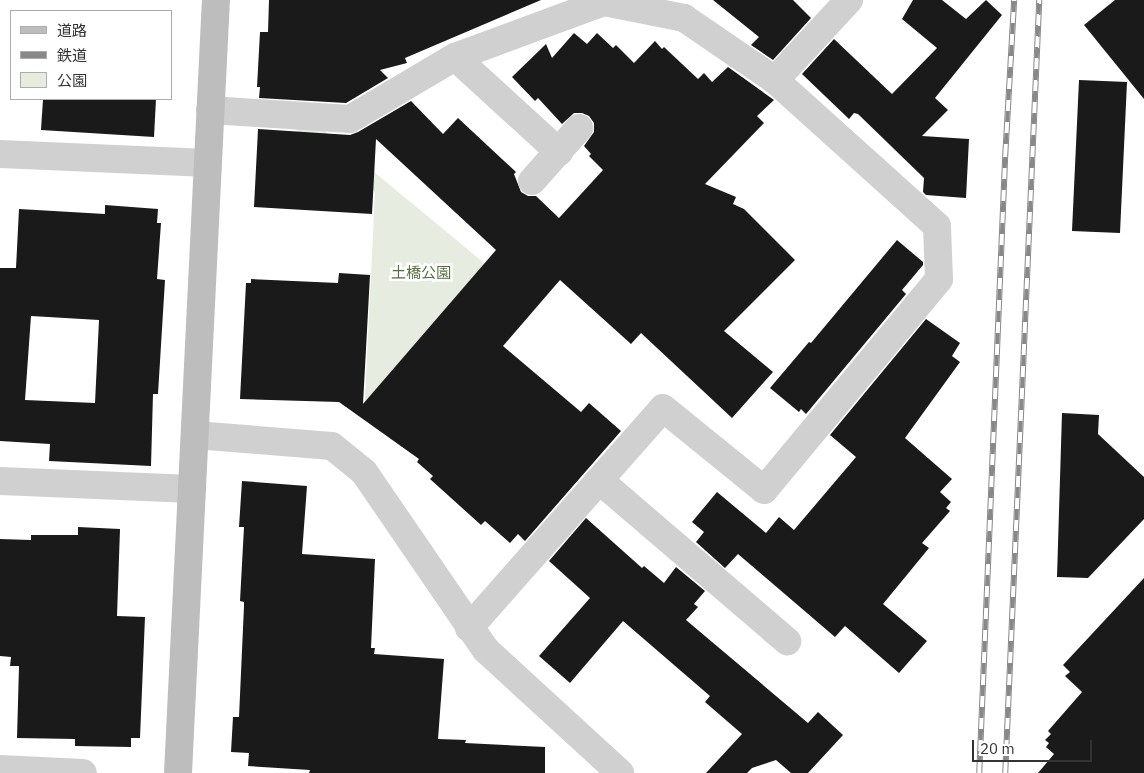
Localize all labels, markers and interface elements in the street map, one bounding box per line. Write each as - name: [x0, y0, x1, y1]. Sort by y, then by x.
- legend: [10, 10, 172, 100]
- text: 道路: [57, 21, 87, 40]
- text: 鉄道: [57, 46, 87, 65]
- text: 公園: [57, 71, 87, 90]
- park label: 土橋公園: [391, 264, 451, 282]
- scale bar: [974, 730, 1094, 762]
- text: 20 m: [980, 739, 1015, 758]

